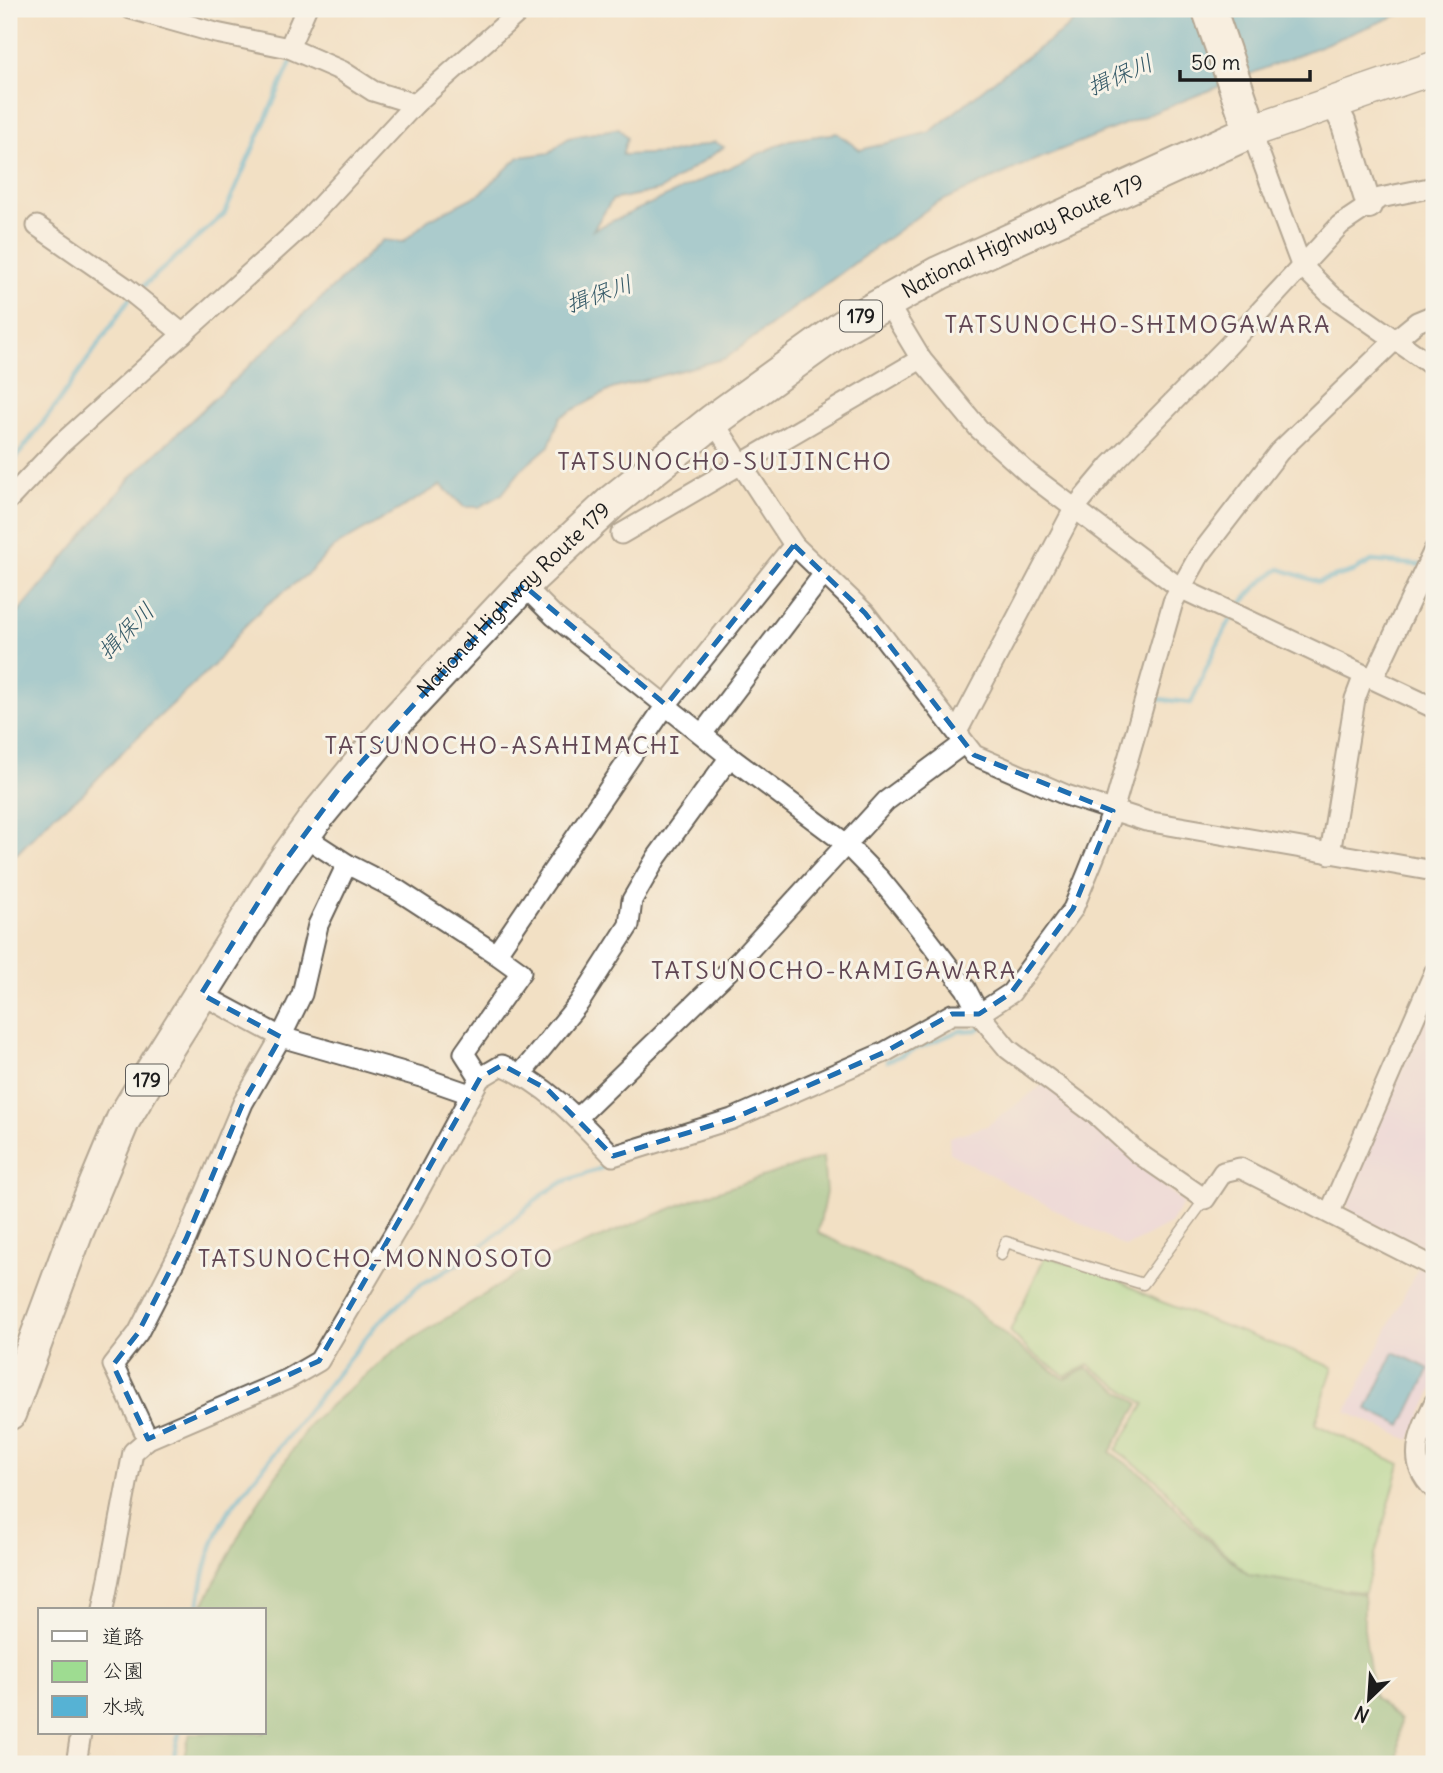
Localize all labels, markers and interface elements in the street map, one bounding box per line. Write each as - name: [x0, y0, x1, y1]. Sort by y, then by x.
- scale bar: [1180, 38, 1310, 82]
- water label: 揖保川: [1082, 48, 1157, 101]
- text: 50 m: [1191, 49, 1240, 76]
- street label: National Highway Route 179: [897, 168, 1148, 304]
- water label: 揖保川: [561, 269, 636, 318]
- road number: 179: [840, 300, 882, 332]
- district label: TATSUNOCHO-SHIMOGAWARA: [945, 309, 1331, 339]
- district label: TATSUNOCHO-SUIJINCHO: [557, 446, 893, 476]
- street label: National Highway Route 179: [411, 496, 616, 703]
- water label: 揖保川: [91, 596, 160, 665]
- district label: TATSUNOCHO-ASAHIMACHI: [325, 730, 681, 760]
- district label: TATSUNOCHO-KAMIGAWARA: [651, 955, 1017, 985]
- road number: 179: [126, 1064, 168, 1096]
- district label: TATSUNOCHO-MONNOSOTO: [198, 1243, 554, 1273]
- legend: [38, 1608, 266, 1734]
- text: 道路: [102, 1623, 144, 1650]
- text: 公園: [102, 1657, 144, 1684]
- north arrow: [1334, 1664, 1404, 1734]
- text: 水域: [102, 1693, 144, 1720]
- text: N: [1351, 1701, 1373, 1728]

